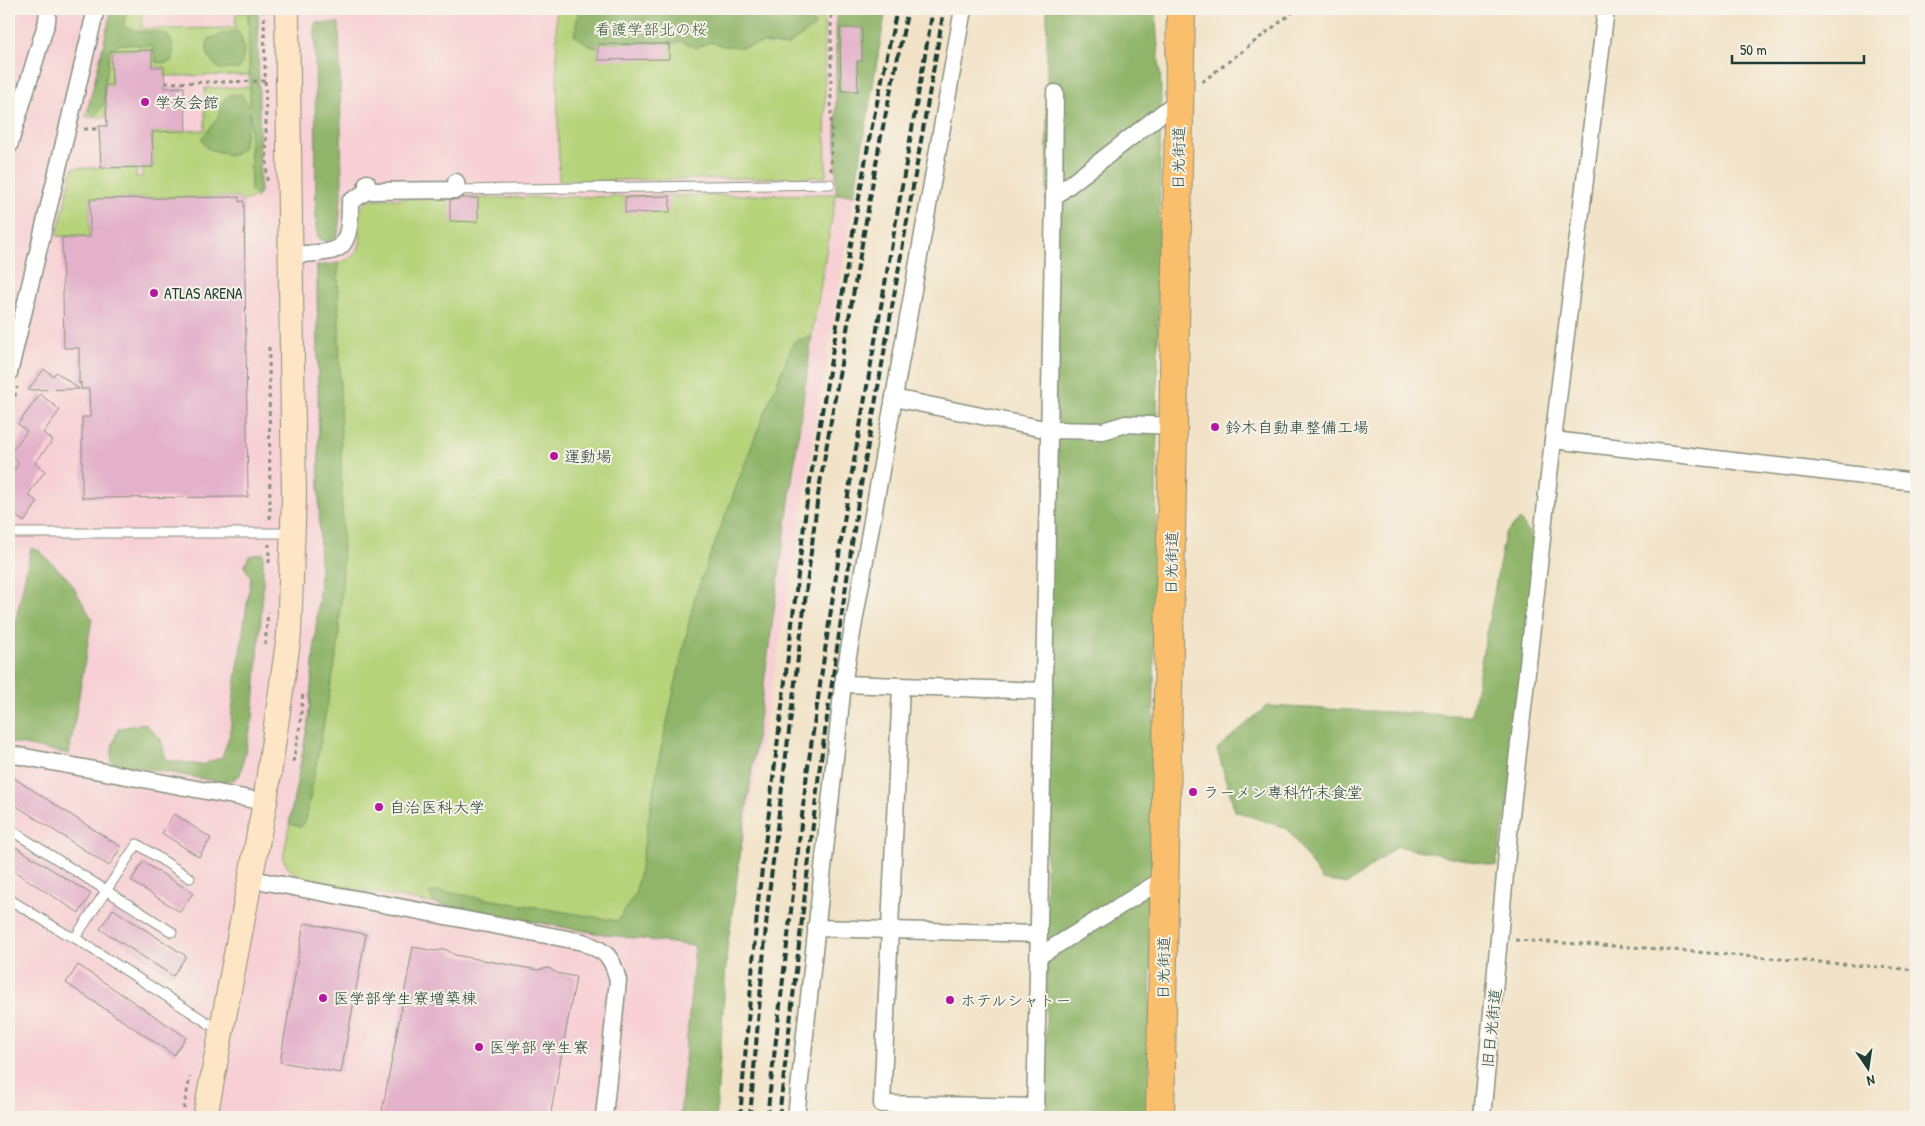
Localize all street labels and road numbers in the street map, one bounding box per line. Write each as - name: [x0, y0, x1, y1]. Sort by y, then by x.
- street label: 日光街道: [1166, 126, 1190, 190]
- street label: 日光街道: [1159, 531, 1183, 595]
- street label: 日光街道: [1151, 936, 1175, 1000]
- street label: 旧日光街道: [1476, 987, 1506, 1069]

